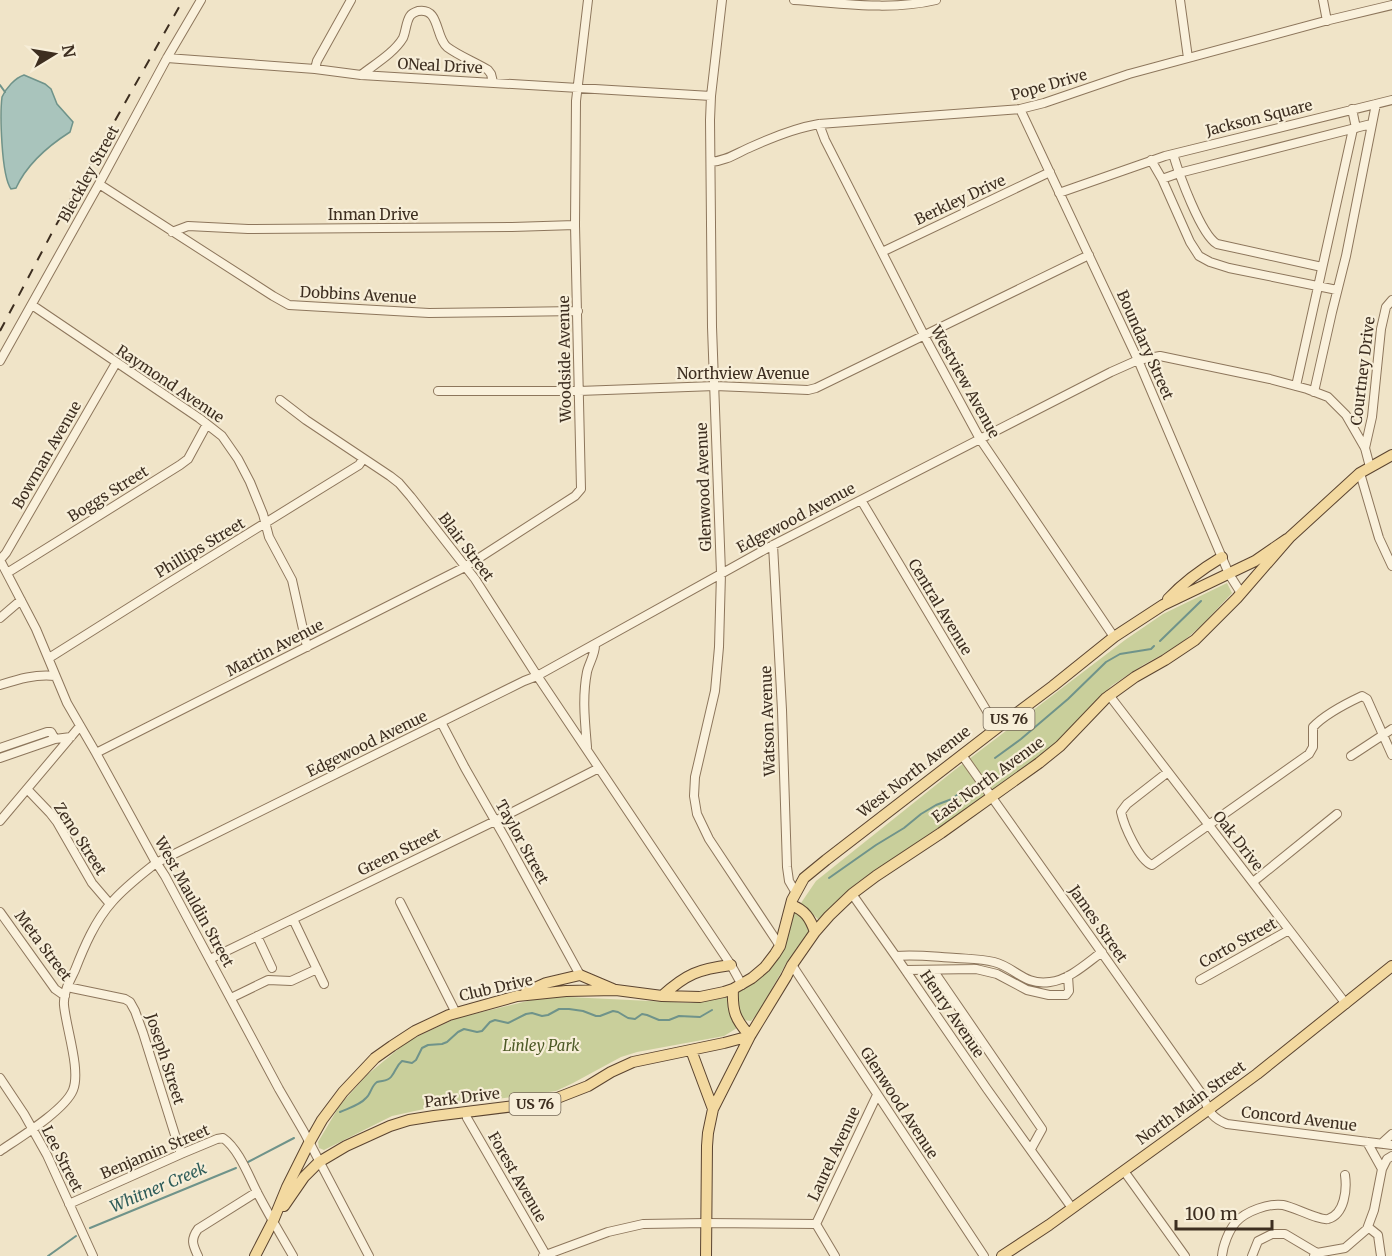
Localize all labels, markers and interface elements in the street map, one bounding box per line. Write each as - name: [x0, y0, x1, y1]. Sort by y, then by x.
- north arrow: [24, 24, 84, 84]
- text: N: [58, 43, 80, 60]
- street label: ONeal Drive: [397, 54, 483, 77]
- street label: Pope Drive: [1009, 65, 1089, 104]
- street label: Jackson Square: [1203, 95, 1314, 140]
- street label: Bleckley Street: [54, 122, 123, 225]
- street label: Berkley Drive: [911, 170, 1008, 229]
- street label: Inman Drive: [328, 205, 418, 224]
- street label: Dobbins Avenue: [299, 282, 417, 307]
- street label: Boundary Street: [1113, 287, 1178, 403]
- street label: Woodside Avenue: [554, 295, 575, 424]
- street label: Courtney Drive: [1346, 315, 1379, 426]
- street label: Westview Avenue: [926, 321, 1004, 442]
- street label: Raymond Avenue: [113, 341, 228, 427]
- street label: Northview Avenue: [677, 364, 809, 383]
- street label: Bowman Avenue: [8, 397, 85, 512]
- street label: Glenwood Avenue: [692, 422, 715, 552]
- street label: Boggs Street: [64, 461, 152, 526]
- street label: Edgewood Avenue: [733, 478, 859, 557]
- street label: Blair Street: [435, 509, 498, 585]
- street label: Phillips Street: [151, 513, 248, 582]
- street label: Central Avenue: [904, 555, 977, 658]
- street label: Martin Avenue: [223, 615, 327, 680]
- street label: Watson Avenue: [756, 665, 779, 778]
- street label: Edgewood Avenue: [303, 706, 430, 781]
- road number: US 76: [984, 708, 1034, 730]
- street label: West North Avenue: [853, 722, 974, 822]
- street label: East North Avenue: [928, 733, 1048, 827]
- street label: Taylor Street: [492, 797, 553, 887]
- street label: Zeno Street: [50, 799, 111, 879]
- street label: Oak Drive: [1209, 807, 1268, 875]
- street label: Green Street: [354, 823, 443, 880]
- street label: West Mauldin Street: [150, 832, 238, 970]
- street label: James Street: [1064, 881, 1132, 966]
- street label: Meta Street: [11, 907, 76, 985]
- street label: Corto Street: [1196, 913, 1280, 972]
- street label: Henry Avenue: [916, 966, 989, 1061]
- street label: Club Drive: [457, 970, 535, 1005]
- street label: Joseph Street: [142, 1010, 189, 1107]
- park label: Linley Park: [503, 1036, 580, 1055]
- street label: Glenwood Avenue: [856, 1043, 943, 1162]
- street label: North Main Street: [1132, 1057, 1249, 1149]
- street label: Park Drive: [423, 1083, 501, 1112]
- road number: US 76: [510, 1093, 560, 1115]
- street label: Concord Avenue: [1240, 1102, 1358, 1135]
- street label: Laurel Avenue: [803, 1103, 864, 1204]
- street label: Benjamin Street: [97, 1120, 212, 1183]
- street label: Lee Street: [38, 1122, 87, 1195]
- street label: Forest Avenue: [484, 1128, 551, 1225]
- water label: Whitner Creek: [107, 1158, 210, 1216]
- scale bar: [1176, 1193, 1272, 1231]
- text: 100 m: [1185, 1202, 1238, 1225]

